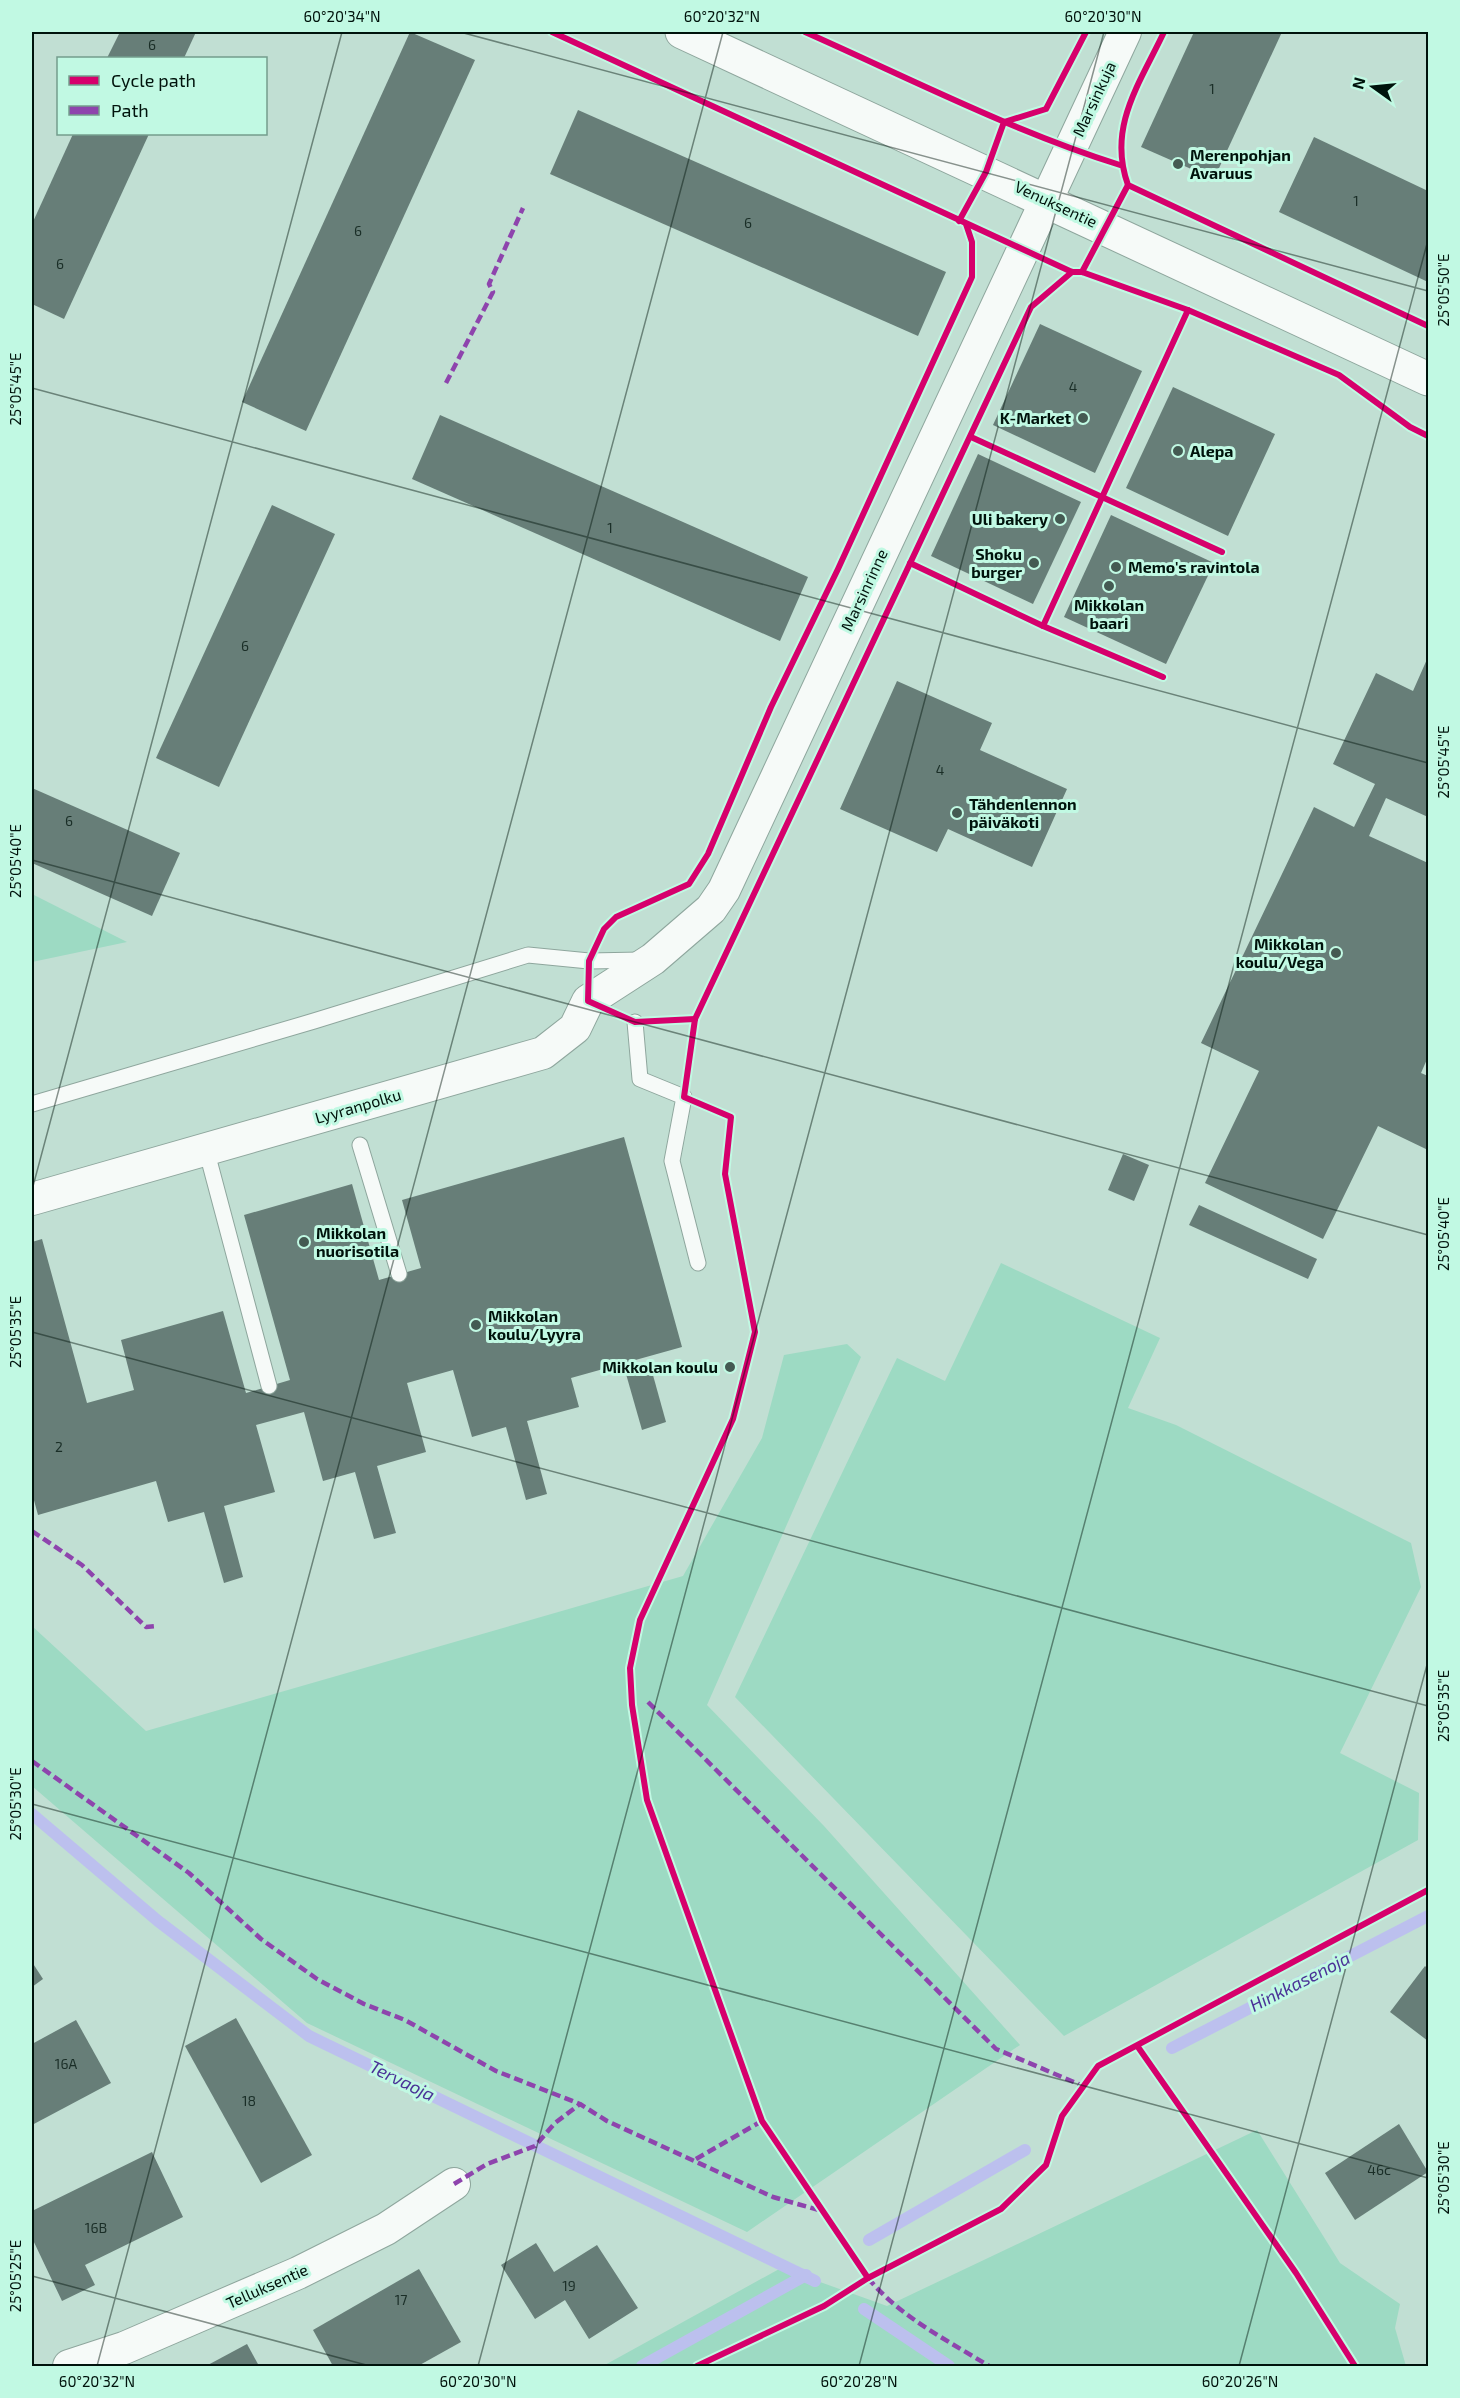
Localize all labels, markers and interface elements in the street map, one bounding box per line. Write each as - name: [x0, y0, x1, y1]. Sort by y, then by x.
- text: 60°20'34"N: [303, 7, 381, 25]
- text: 60°20'32"N: [684, 7, 760, 25]
- text: 60°20'30"N: [1065, 7, 1141, 25]
- house number: 6: [148, 36, 156, 53]
- legend: [57, 57, 267, 135]
- north arrow: [1343, 57, 1403, 117]
- street label: Marsinkuja: [1068, 58, 1120, 140]
- text: Cycle path: [111, 69, 196, 91]
- text: N: [1347, 75, 1369, 91]
- house number: 1: [1209, 80, 1215, 97]
- text: Path: [111, 99, 149, 121]
- place label: Merenpohjan Avaruus: [1190, 145, 1291, 182]
- marker: Merenpohjan Avaruus: [1171, 157, 1185, 171]
- street label: Venuksentie: [1012, 176, 1101, 231]
- house number: 1: [1353, 192, 1359, 209]
- house number: 6: [744, 214, 752, 231]
- house number: 6: [354, 222, 362, 239]
- text: 25°05'50"E: [1434, 254, 1452, 326]
- house number: 6: [56, 255, 64, 272]
- text: 25°05'45"E: [6, 353, 24, 425]
- house number: 4: [1069, 378, 1077, 395]
- place label: K-Market: [1000, 408, 1071, 427]
- marker: K-Market: [1076, 411, 1090, 425]
- place label: Alepa: [1190, 441, 1233, 460]
- marker: Alepa: [1171, 444, 1185, 458]
- place label: Uli bakery: [972, 509, 1048, 529]
- marker: Uli bakery: [1053, 512, 1067, 526]
- house number: 1: [607, 519, 613, 536]
- place label: Shoku burger: [971, 544, 1022, 581]
- street label: Marsinrinne: [836, 546, 891, 634]
- marker: Shoku burger: [1027, 556, 1041, 570]
- place label: Memo's ravintola: [1128, 557, 1260, 576]
- marker: Memo's ravintola: [1109, 560, 1123, 574]
- marker: Mikkolan baari: [1102, 579, 1116, 593]
- place label: Mikkolan baari: [1074, 595, 1144, 632]
- house number: 6: [241, 637, 249, 654]
- text: 25°05'45"E: [1434, 726, 1452, 798]
- house number: 4: [936, 761, 944, 778]
- place label: Tähdenlennon päiväkoti: [969, 794, 1077, 831]
- marker: Tähdenlennon päiväkoti: [950, 806, 964, 820]
- house number: 6: [65, 812, 73, 829]
- text: 25°05'40"E: [6, 824, 24, 898]
- place label: Mikkolan koulu/Vega: [1236, 934, 1324, 971]
- marker: Mikkolan koulu/Vega: [1329, 946, 1343, 960]
- street label: Lyyranpolku: [312, 1084, 403, 1127]
- text: 25°05'40"E: [1434, 1197, 1452, 1271]
- place label: Mikkolan nuorisotila: [316, 1223, 399, 1260]
- marker: Mikkolan nuorisotila: [297, 1235, 311, 1249]
- text: 25°05'35"E: [6, 1296, 24, 1368]
- place label: Mikkolan koulu/Lyyra: [488, 1306, 581, 1344]
- marker: Mikkolan koulu/Lyyra: [469, 1318, 483, 1332]
- place label: Mikkolan koulu: [602, 1357, 718, 1376]
- marker: Mikkolan koulu: [723, 1360, 737, 1374]
- house number: 2: [55, 1438, 63, 1455]
- text: 25°05'35"E: [1434, 1670, 1452, 1742]
- text: 25°05'30"E: [6, 1767, 24, 1841]
- water label: Hinkkasenoja: [1246, 1946, 1353, 2016]
- house number: 16A: [55, 2055, 77, 2072]
- water label: Tervaoja: [366, 2055, 439, 2105]
- house number: 18: [242, 2092, 256, 2109]
- text: 25°05'30"E: [1434, 2141, 1452, 2215]
- house number: 46c: [1367, 2161, 1391, 2178]
- house number: 16B: [85, 2219, 107, 2236]
- text: 25°05'25"E: [6, 2240, 24, 2312]
- street label: Telluksentie: [223, 2259, 311, 2312]
- house number: 19: [562, 2277, 576, 2294]
- house number: 17: [395, 2291, 407, 2308]
- text: 60°20'32"N: [59, 2372, 135, 2390]
- text: 60°20'30"N: [440, 2372, 516, 2390]
- text: 60°20'28"N: [820, 2372, 898, 2390]
- text: 60°20'26"N: [1202, 2372, 1278, 2390]

